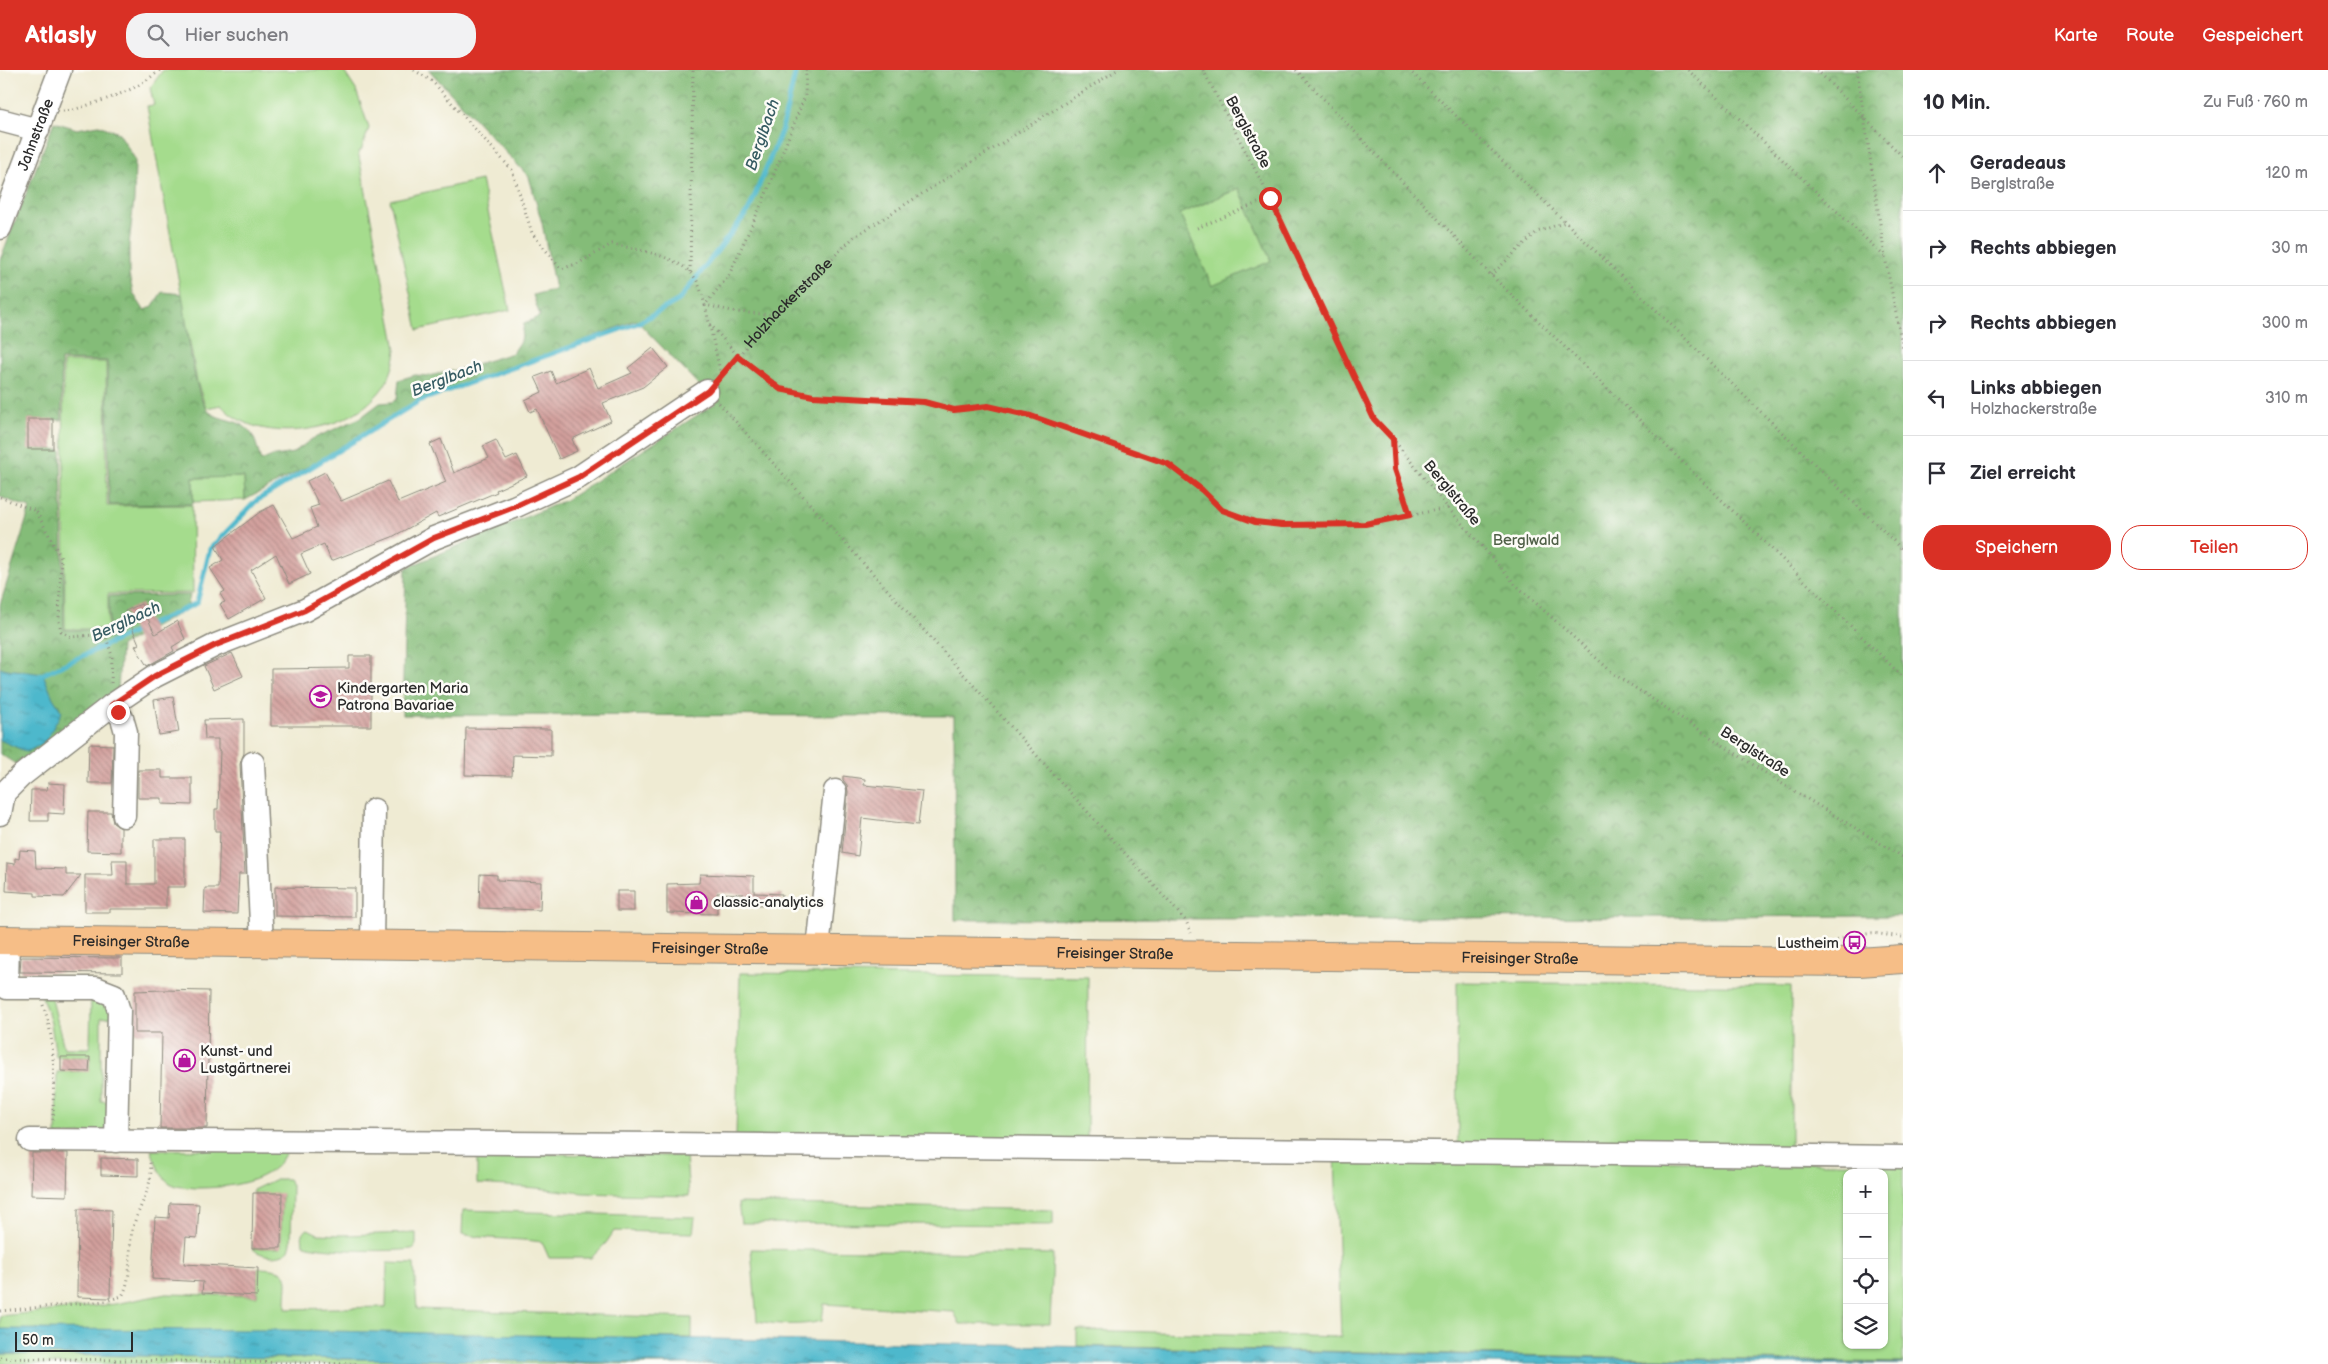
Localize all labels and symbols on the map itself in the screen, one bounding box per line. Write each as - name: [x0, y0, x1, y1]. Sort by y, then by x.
- street label: Berglstraße: [1221, 93, 1275, 172]
- street label: Jahnstraße: [13, 96, 58, 173]
- water label: Berglbach: [742, 97, 784, 173]
- route start: [1259, 187, 1282, 210]
- street label: Holzhackerstraße: [740, 254, 837, 352]
- water label: Berglbach: [409, 357, 485, 401]
- street label: Berglstraße: [1419, 457, 1485, 530]
- park label: Berglwald: [1493, 531, 1559, 550]
- water label: Berglbach: [88, 598, 164, 646]
- place label: Kindergarten Maria Patrona Bavariae: [337, 679, 468, 715]
- school or university icon: Kindergarten Maria Patrona Bavariae: [309, 685, 333, 709]
- route end: [107, 701, 130, 724]
- street label: Berglstraße: [1717, 722, 1793, 782]
- shop icon: classic-analytics: [685, 890, 709, 914]
- place label: classic-analytics: [713, 893, 824, 912]
- street label: Freisinger Straße: [72, 931, 190, 952]
- bus stop icon: Lustheim: [1843, 931, 1867, 955]
- place label: Lustheim: [1777, 934, 1839, 953]
- street label: Freisinger Straße: [651, 938, 769, 959]
- street label: Freisinger Straße: [1056, 943, 1174, 964]
- street label: Freisinger Straße: [1461, 948, 1579, 969]
- place label: Kunst- und Lustgärtnerei: [200, 1042, 291, 1078]
- shop icon: Kunst- und Lustgärtnerei: [172, 1048, 196, 1072]
- scale bar: [15, 1329, 132, 1352]

